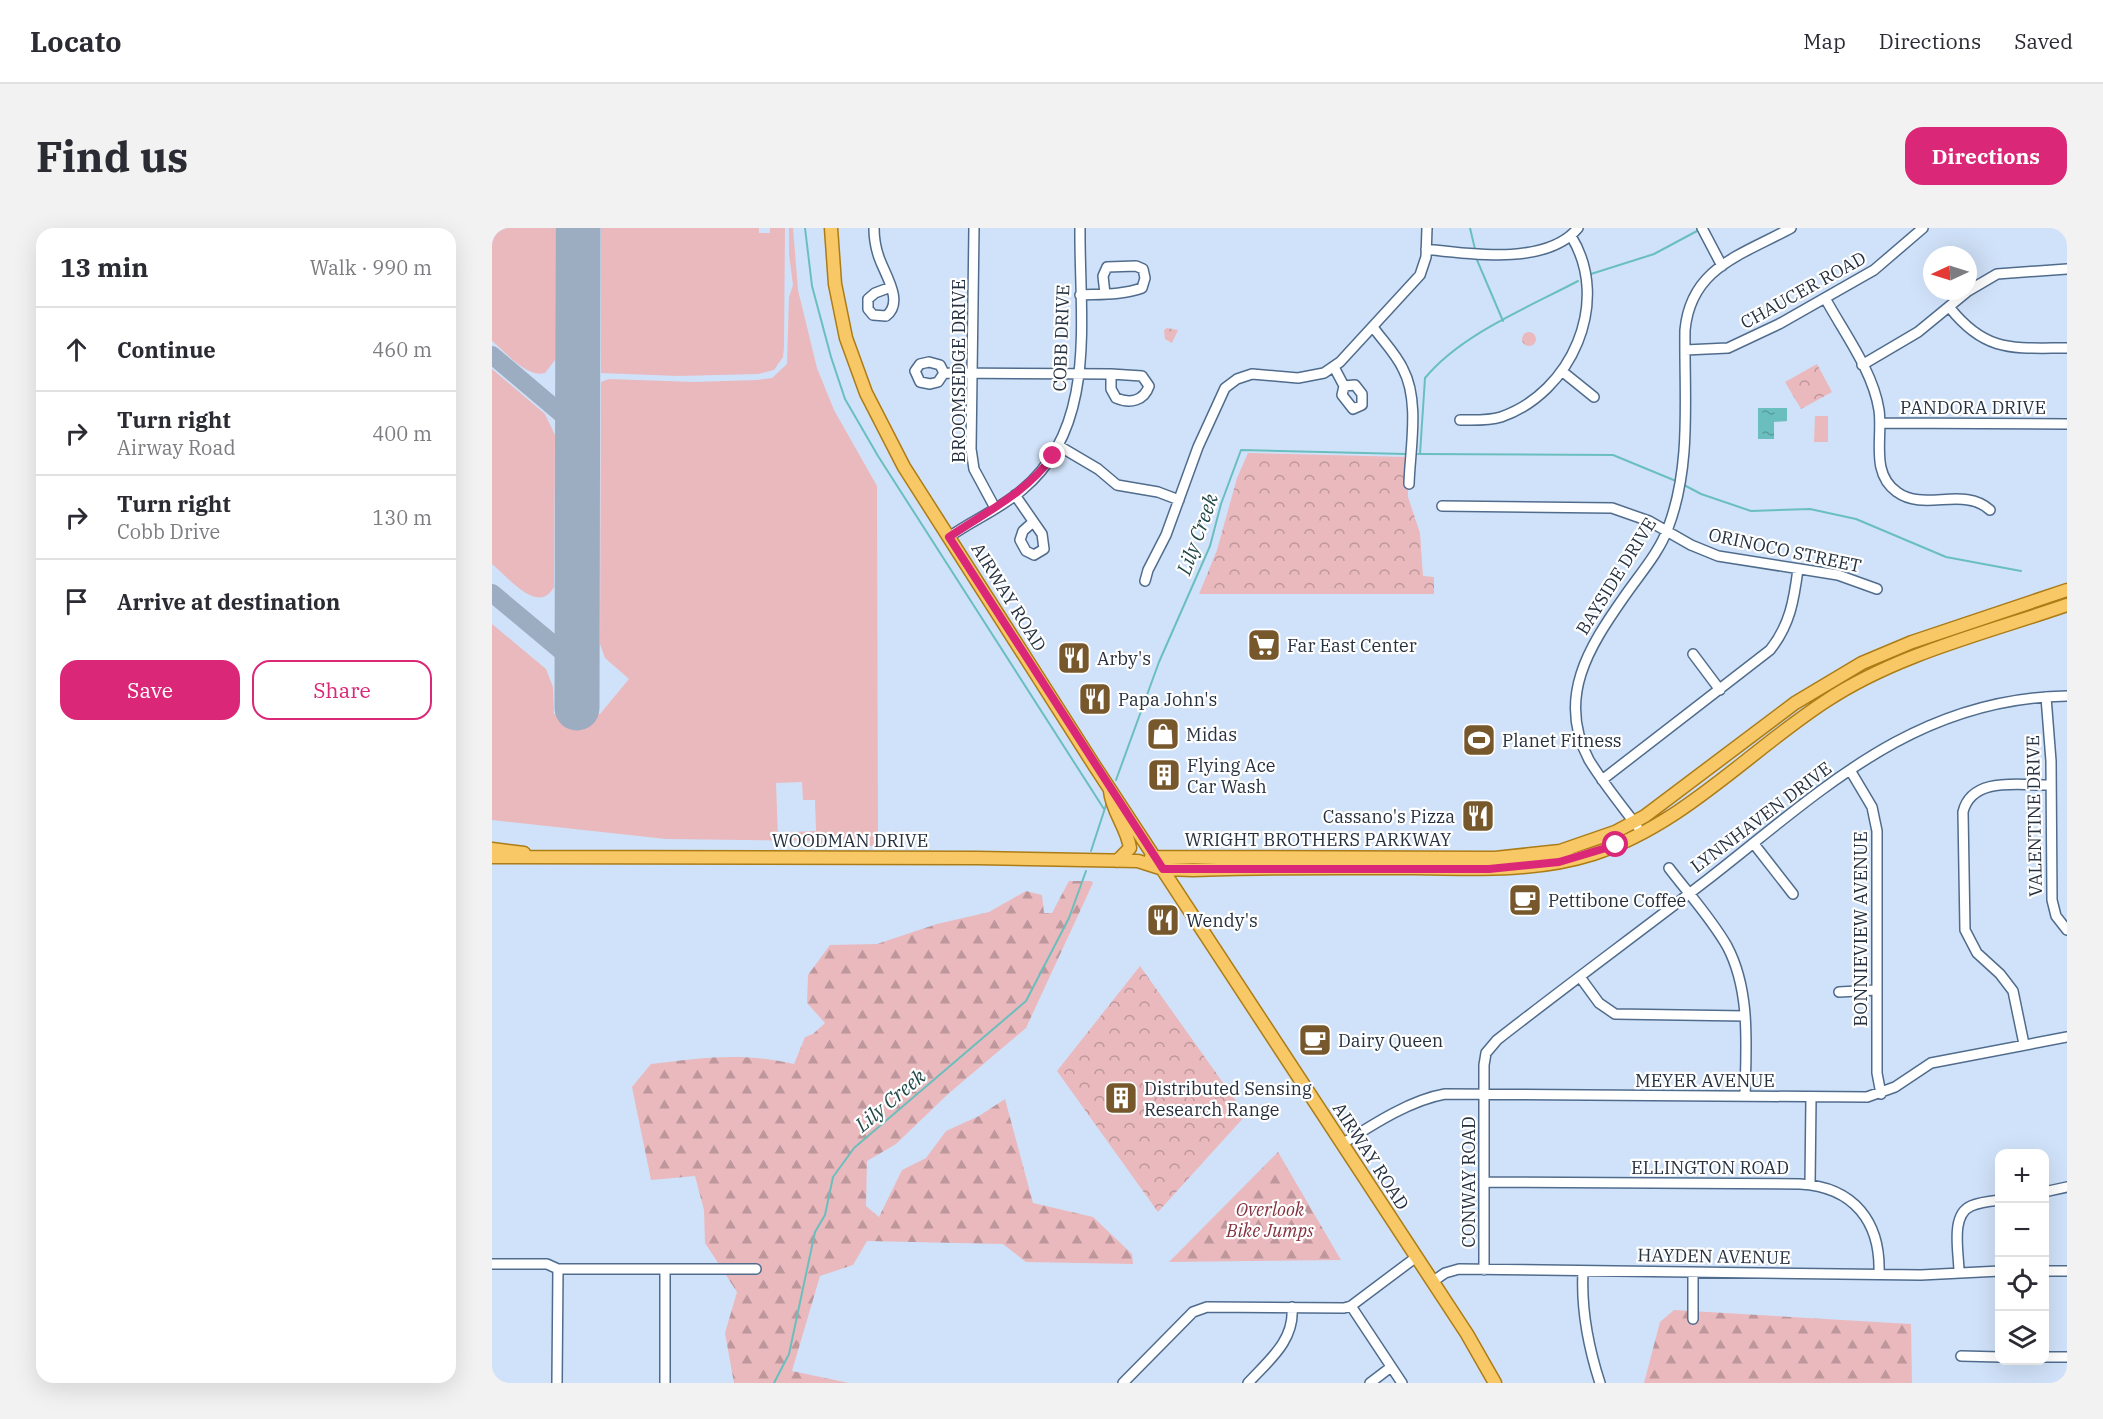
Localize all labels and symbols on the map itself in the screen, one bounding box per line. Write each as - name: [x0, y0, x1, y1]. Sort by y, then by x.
- street label: CHAUCER ROAD: [1736, 246, 1870, 334]
- north arrow: [1923, 246, 1977, 300]
- street label: BROOMSEDGE DRIVE: [947, 279, 970, 463]
- street label: COBB DRIVE: [1048, 284, 1074, 392]
- street label: PANDORA DRIVE: [1900, 396, 2046, 419]
- route end: [1039, 442, 1065, 468]
- water label: Lily Creek: [1170, 489, 1224, 579]
- street label: BAYSIDE DRIVE: [1571, 513, 1661, 639]
- street label: ORINOCO STREET: [1706, 523, 1864, 577]
- street label: AIRWAY ROAD: [967, 539, 1051, 655]
- supermarket icon: Far East Center: [1246, 627, 1282, 663]
- place label: Far East Center: [1287, 634, 1417, 657]
- restaurant icon: Arby's: [1056, 640, 1092, 676]
- place label: Arby's: [1097, 647, 1151, 670]
- restaurant icon: Papa John's: [1077, 681, 1113, 717]
- place label: Papa John's: [1118, 688, 1217, 711]
- shop icon: Midas: [1145, 716, 1181, 752]
- sports icon: Planet Fitness: [1461, 722, 1497, 758]
- place label: Midas: [1186, 723, 1237, 746]
- place label: Planet Fitness: [1502, 729, 1622, 752]
- street label: VALENTINE DRIVE: [2021, 735, 2047, 897]
- place label: Flying Ace Car Wash: [1187, 754, 1275, 798]
- street label: LYNNHAVEN DRIVE: [1686, 756, 1836, 878]
- building icon: Flying Ace Car Wash: [1146, 757, 1182, 793]
- restaurant icon: Cassano's Pizza: [1460, 798, 1496, 834]
- place label: Cassano's Pizza: [1323, 805, 1455, 828]
- street label: WRIGHT BROTHERS PARKWAY: [1185, 828, 1452, 851]
- street label: WOODMAN DRIVE: [772, 829, 928, 852]
- route start: [1602, 831, 1628, 857]
- street label: BONNIEVIEW AVENUE: [1849, 831, 1872, 1027]
- cafe icon: Pettibone Coffee: [1507, 882, 1543, 918]
- place label: Pettibone Coffee: [1548, 889, 1686, 912]
- restaurant icon: Wendy's: [1145, 902, 1181, 938]
- place label: Wendy's: [1186, 909, 1258, 932]
- cafe icon: Dairy Queen: [1297, 1022, 1333, 1058]
- place label: Dairy Queen: [1338, 1029, 1443, 1052]
- water label: Lily Creek: [848, 1062, 931, 1138]
- street label: MEYER AVENUE: [1635, 1069, 1775, 1092]
- place label: Distributed Sensing Research Range: [1144, 1077, 1312, 1121]
- building icon: Distributed Sensing Research Range: [1103, 1080, 1139, 1116]
- street label: AIRWAY ROAD: [1328, 1098, 1414, 1214]
- street label: CONWAY ROAD: [1457, 1116, 1480, 1248]
- street label: ELLINGTON ROAD: [1631, 1156, 1789, 1179]
- park label: Overlook Bike Jumps: [1225, 1198, 1314, 1242]
- street label: HAYDEN AVENUE: [1637, 1243, 1791, 1269]

